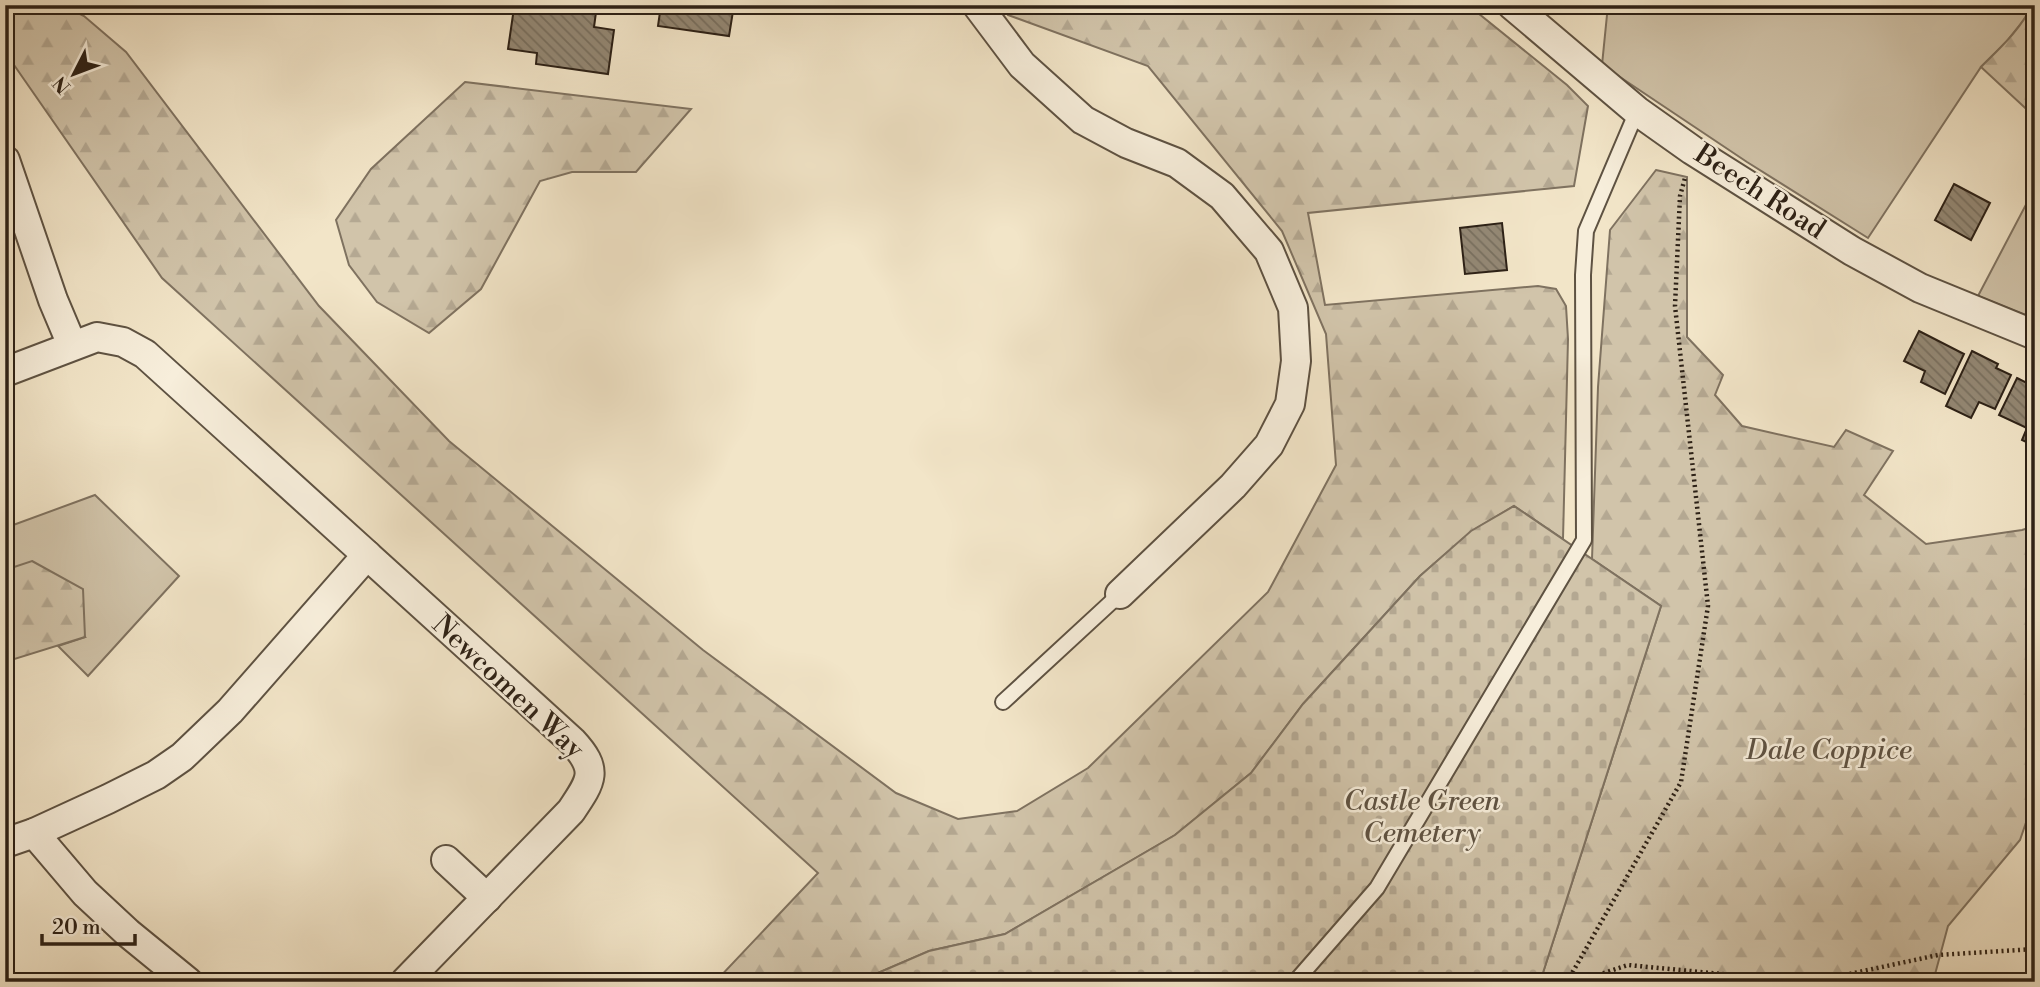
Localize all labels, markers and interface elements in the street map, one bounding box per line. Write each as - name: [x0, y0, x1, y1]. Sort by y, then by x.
- north arrow: [38, 38, 108, 108]
- text: N: [48, 71, 76, 98]
- street label: Beech Road: [1687, 136, 1832, 247]
- street label: Newcomen Way: [425, 607, 592, 767]
- park label: Dale Coppice: [1745, 733, 1912, 768]
- park label: Castle Green Cemetery: [1344, 784, 1500, 851]
- scale bar: [42, 903, 135, 947]
- text: 20 m: [52, 915, 101, 941]

